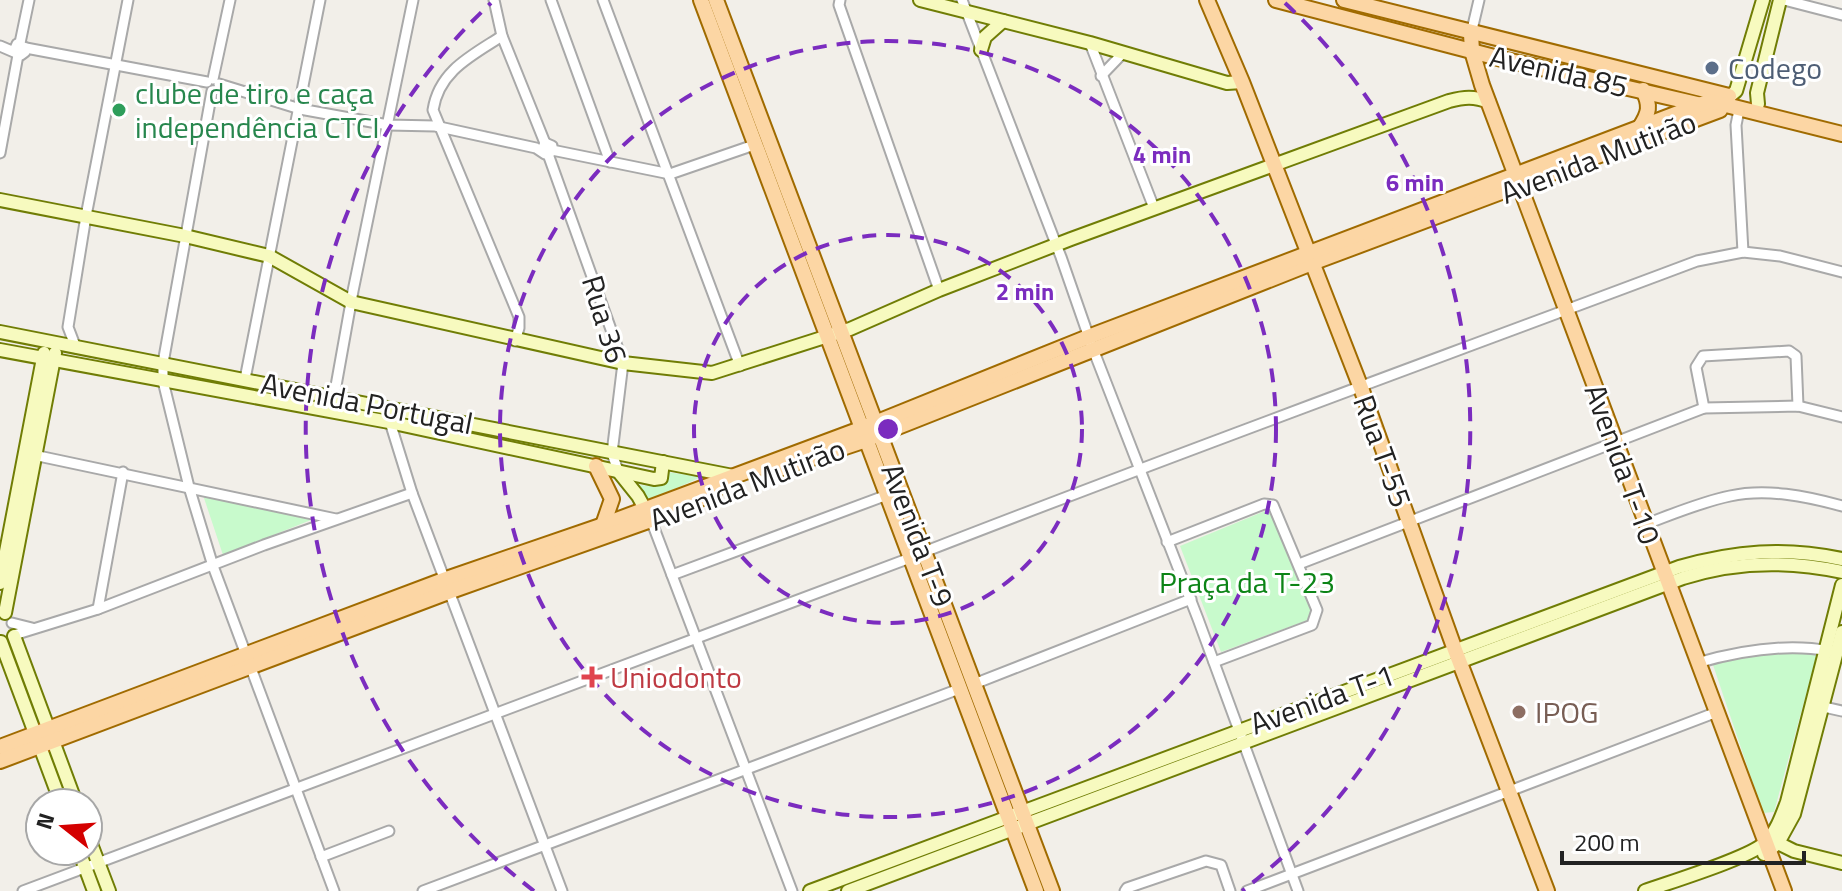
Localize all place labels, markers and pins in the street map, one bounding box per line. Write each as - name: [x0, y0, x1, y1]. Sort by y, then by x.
- place label: Codego: [1728, 45, 1822, 91]
- marker: Codego: [1703, 59, 1721, 77]
- place label: clube de tiro e caça independência CTCI: [135, 70, 380, 150]
- marker: clube de tiro e caça independência CTCI: [110, 101, 128, 119]
- centre of rings: [874, 415, 902, 443]
- place label: Uniodonto: [610, 654, 742, 700]
- marker: Uniodonto: [581, 666, 603, 688]
- place label: IPOG: [1535, 689, 1598, 735]
- marker: IPOG: [1510, 703, 1528, 721]

